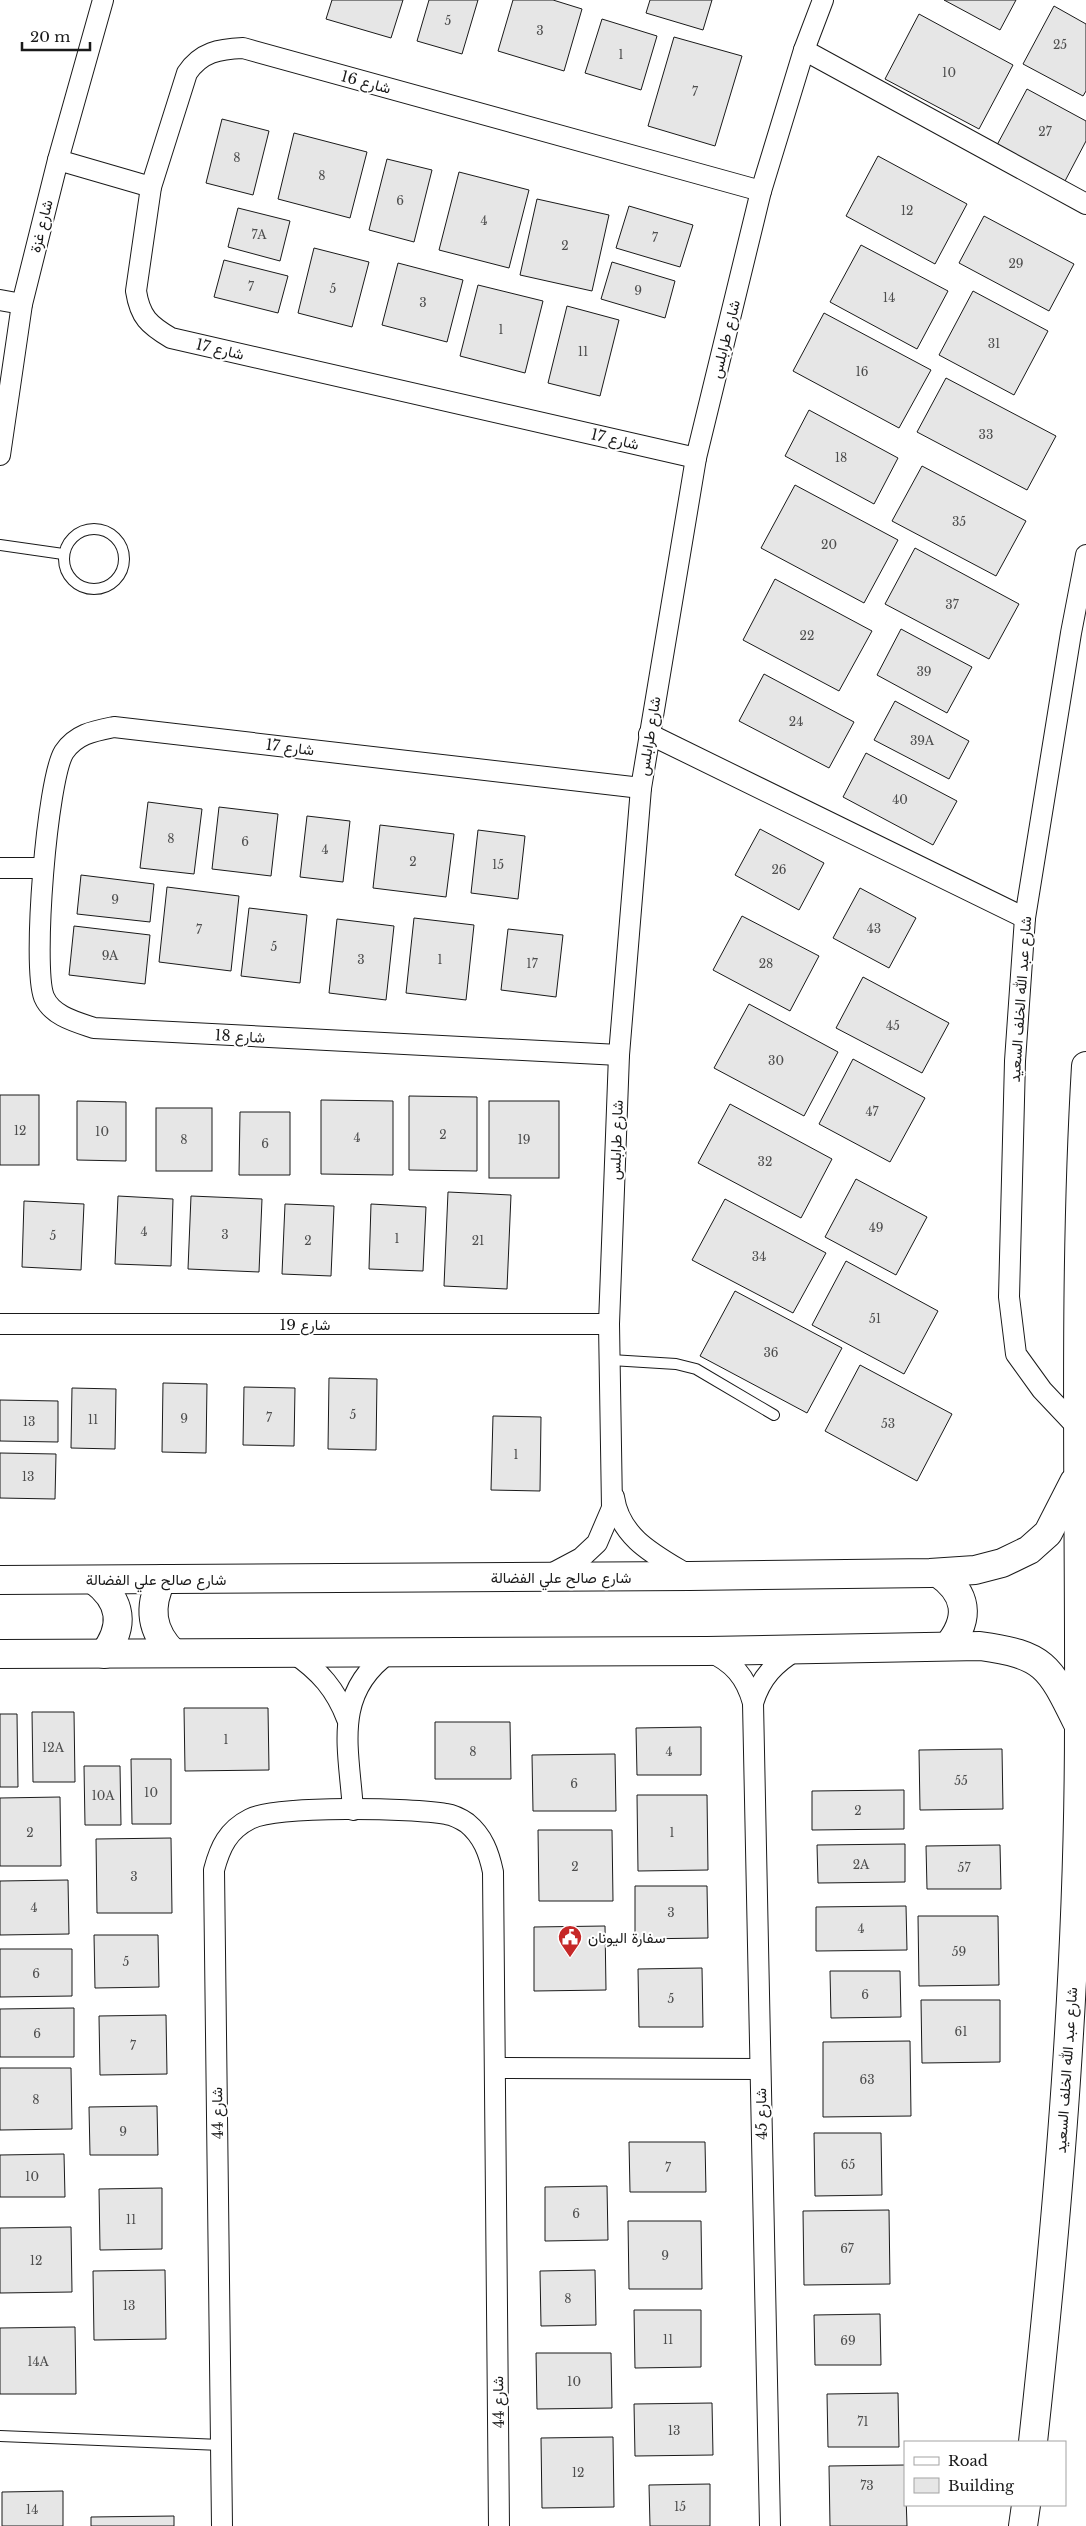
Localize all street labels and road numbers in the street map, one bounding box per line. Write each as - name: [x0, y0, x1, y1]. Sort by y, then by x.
- street label: شارع 16: [338, 66, 393, 100]
- street label: شارع غزة: [25, 197, 59, 255]
- street label: شارع طرابلس: [706, 298, 746, 381]
- street label: شارع 17: [194, 334, 246, 366]
- street label: شارع 17: [589, 424, 641, 456]
- street label: شارع طرابلس: [633, 695, 667, 777]
- street label: شارع 17: [264, 735, 315, 761]
- street label: شارع عبد الله الخلف السعيد: [1005, 915, 1037, 1083]
- street label: شارع 18: [214, 1025, 266, 1049]
- street label: شارع طرابلس: [605, 1099, 629, 1181]
- street label: شارع 19: [280, 1315, 331, 1336]
- street label: شارع صالح علي الفضالة: [491, 1568, 632, 1591]
- street label: شارع صالح علي الفضالة: [86, 1570, 227, 1593]
- street label: شارع عبد الله الخلف السعيد: [1051, 1986, 1083, 2154]
- street label: شارع 44: [207, 2087, 229, 2139]
- street label: شارع 45: [751, 2088, 773, 2140]
- street label: شارع 44: [488, 2376, 510, 2428]

